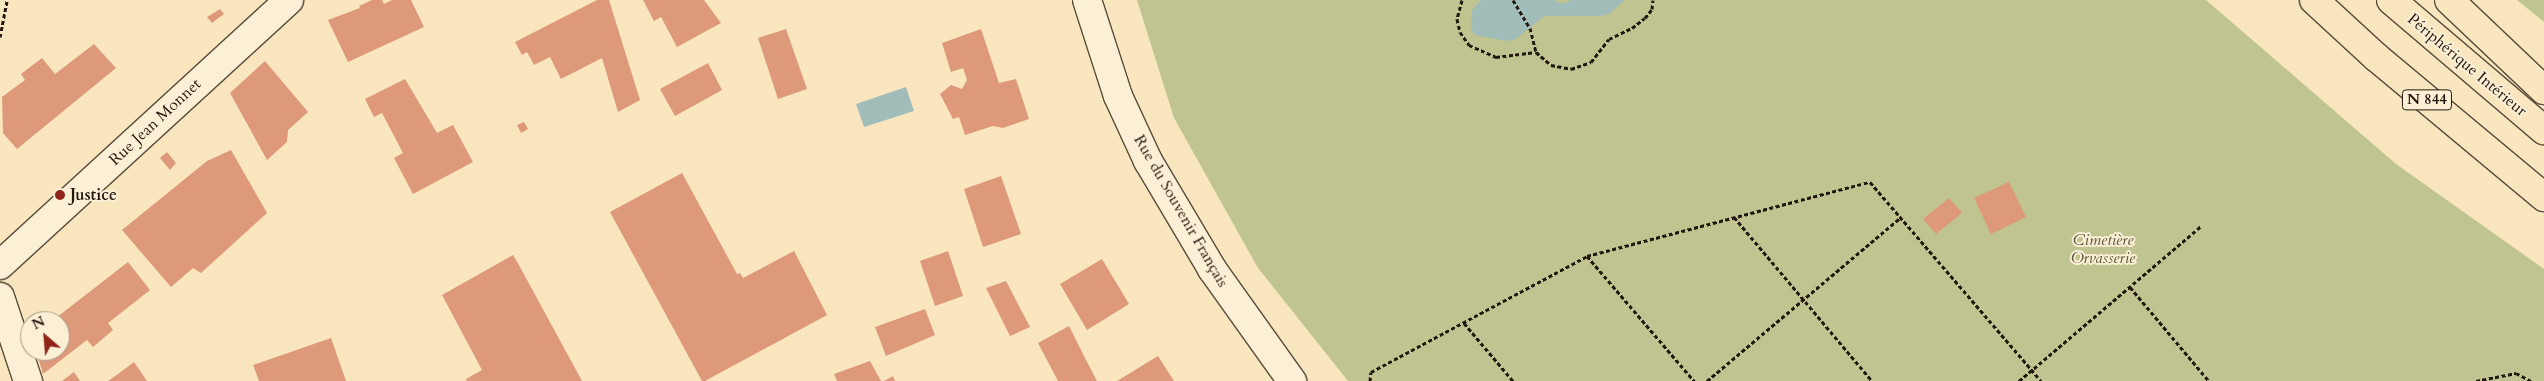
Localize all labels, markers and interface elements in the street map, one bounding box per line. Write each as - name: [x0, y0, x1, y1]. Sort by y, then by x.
- street label: Périphérique Intérieur: [2403, 9, 2531, 121]
- street label: Rue Jean Monnet: [105, 75, 205, 169]
- road number: N 844: [2401, 88, 2453, 112]
- street label: Rue du Souvenir Français: [1130, 131, 1232, 291]
- place label: Justice: [70, 185, 117, 205]
- marker: Justice: [54, 189, 66, 201]
- park label: Cimetière Orvasserie: [2071, 230, 2135, 268]
- north arrow: [20, 311, 70, 361]
- text: N: [29, 312, 48, 334]

